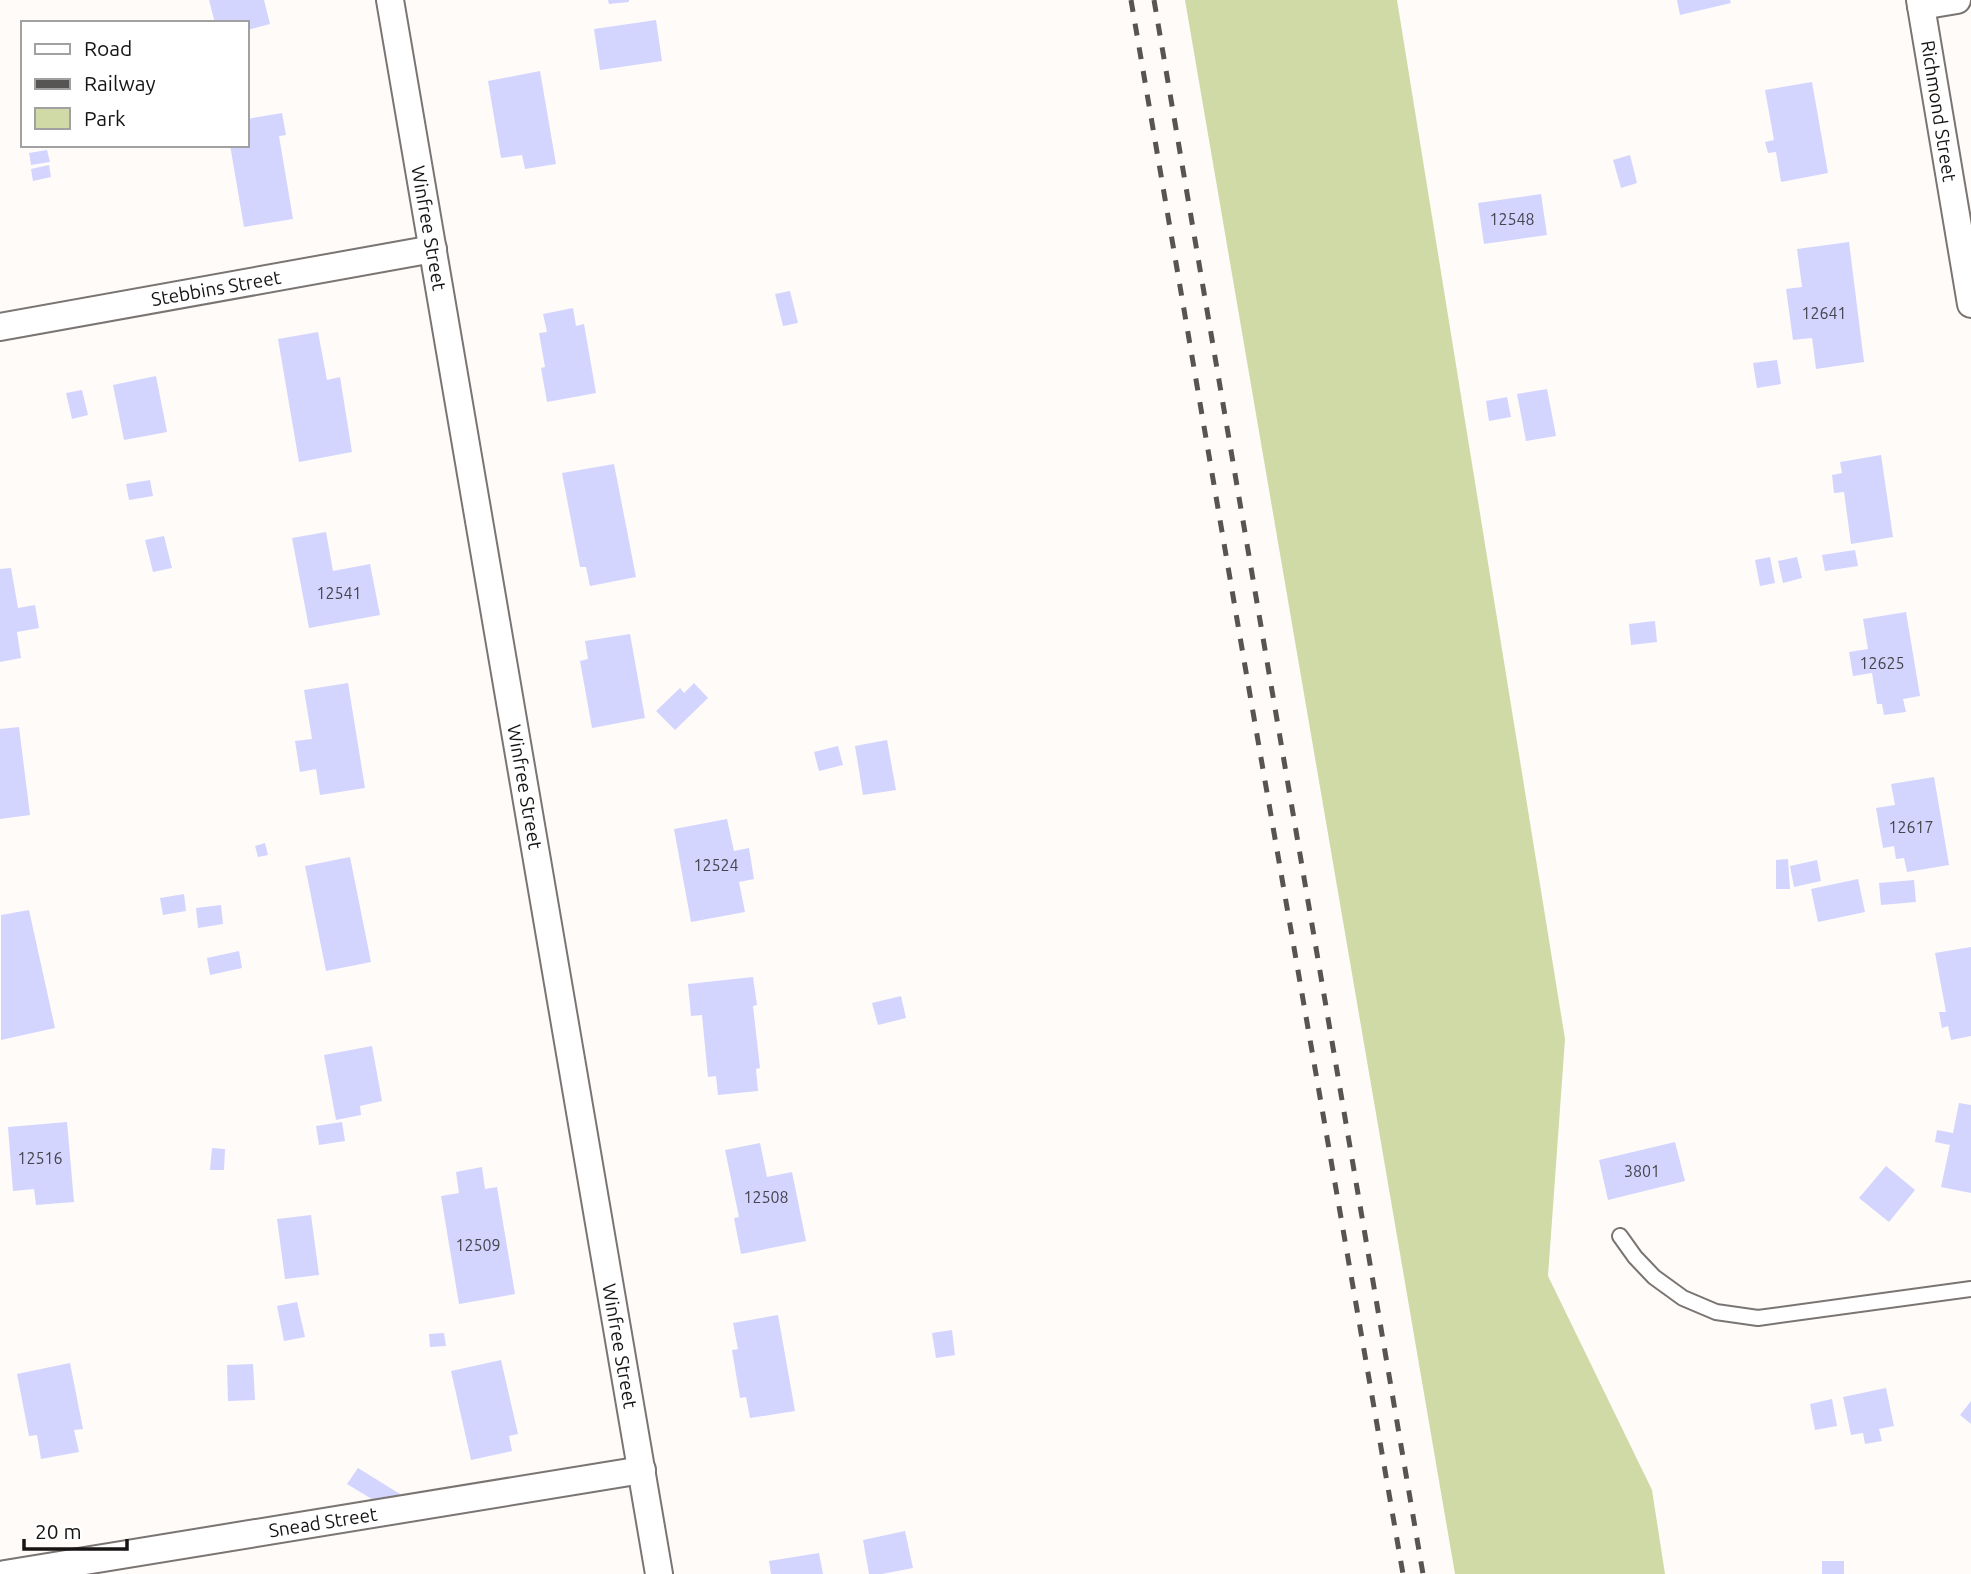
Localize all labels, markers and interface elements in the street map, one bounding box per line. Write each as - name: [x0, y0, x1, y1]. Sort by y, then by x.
- legend: [21, 21, 248, 147]
- text: Road: [84, 36, 132, 60]
- street label: Richmond Street: [1917, 39, 1961, 184]
- text: Railway: [84, 71, 156, 95]
- text: Park: [84, 106, 126, 130]
- street label: Winfree Street: [407, 164, 451, 293]
- house number: 12548: [1489, 210, 1535, 228]
- street label: Stebbins Street: [149, 266, 283, 310]
- house number: 12641: [1801, 304, 1847, 322]
- house number: 12541: [316, 584, 362, 602]
- house number: 12625: [1859, 654, 1905, 672]
- street label: Winfree Street: [503, 723, 547, 852]
- house number: 12617: [1888, 818, 1934, 836]
- house number: 12524: [693, 856, 739, 874]
- house number: 12516: [17, 1149, 63, 1167]
- house number: 3801: [1624, 1162, 1660, 1180]
- house number: 12508: [743, 1188, 789, 1206]
- house number: 12509: [455, 1236, 501, 1254]
- street label: Winfree Street: [598, 1282, 642, 1411]
- street label: Snead Street: [267, 1502, 379, 1541]
- scale bar: [24, 1508, 128, 1552]
- text: 20 m: [35, 1519, 82, 1543]

